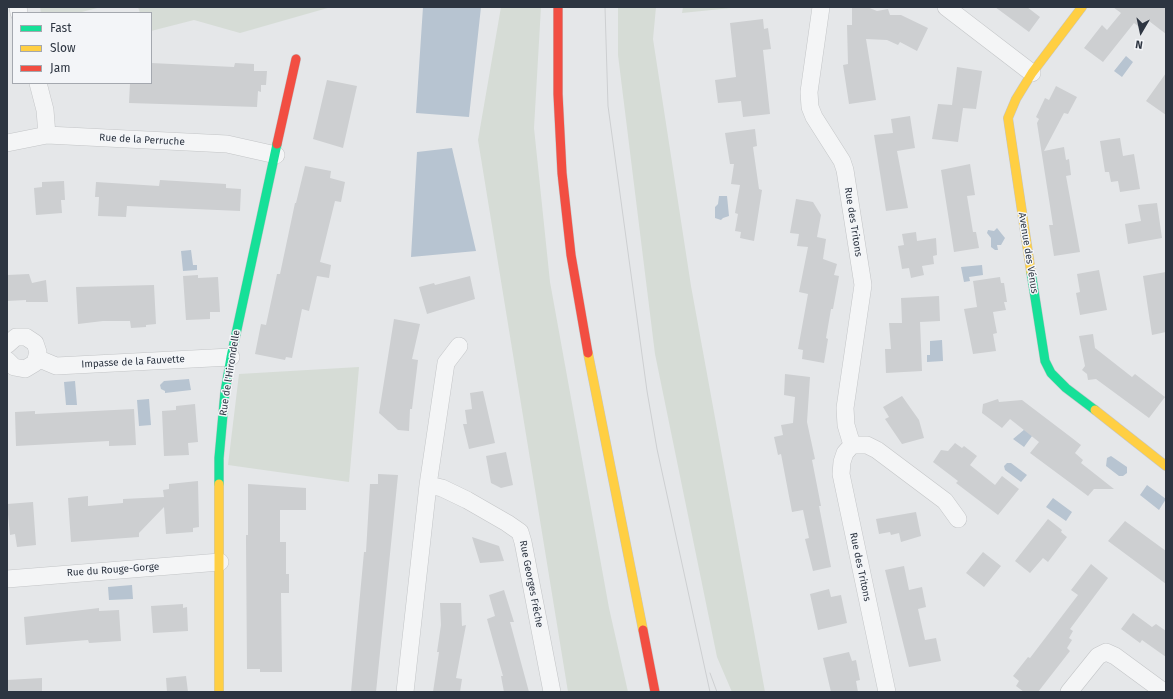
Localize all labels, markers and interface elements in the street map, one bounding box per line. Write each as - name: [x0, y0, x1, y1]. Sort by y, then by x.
- legend: [12, 12, 152, 84]
- north arrow: [1121, 12, 1161, 52]
- text: Fast: [50, 21, 72, 35]
- text: N: [1134, 37, 1144, 51]
- text: Slow: [50, 41, 76, 55]
- text: Jam: [50, 61, 70, 75]
- street label: Rue de la Perruche: [99, 132, 185, 148]
- street label: Rue des Tritons: [842, 186, 864, 258]
- street label: Avenue des Vénus: [1016, 212, 1040, 294]
- street label: Rue de l'Hirondelle: [217, 329, 243, 417]
- street label: Impasse de la Fauvette: [81, 353, 185, 371]
- street label: Rue des Tritons: [847, 531, 873, 603]
- street label: Rue Georges Frêche: [517, 539, 545, 629]
- street label: Rue du Rouge-Gorge: [66, 561, 160, 579]

